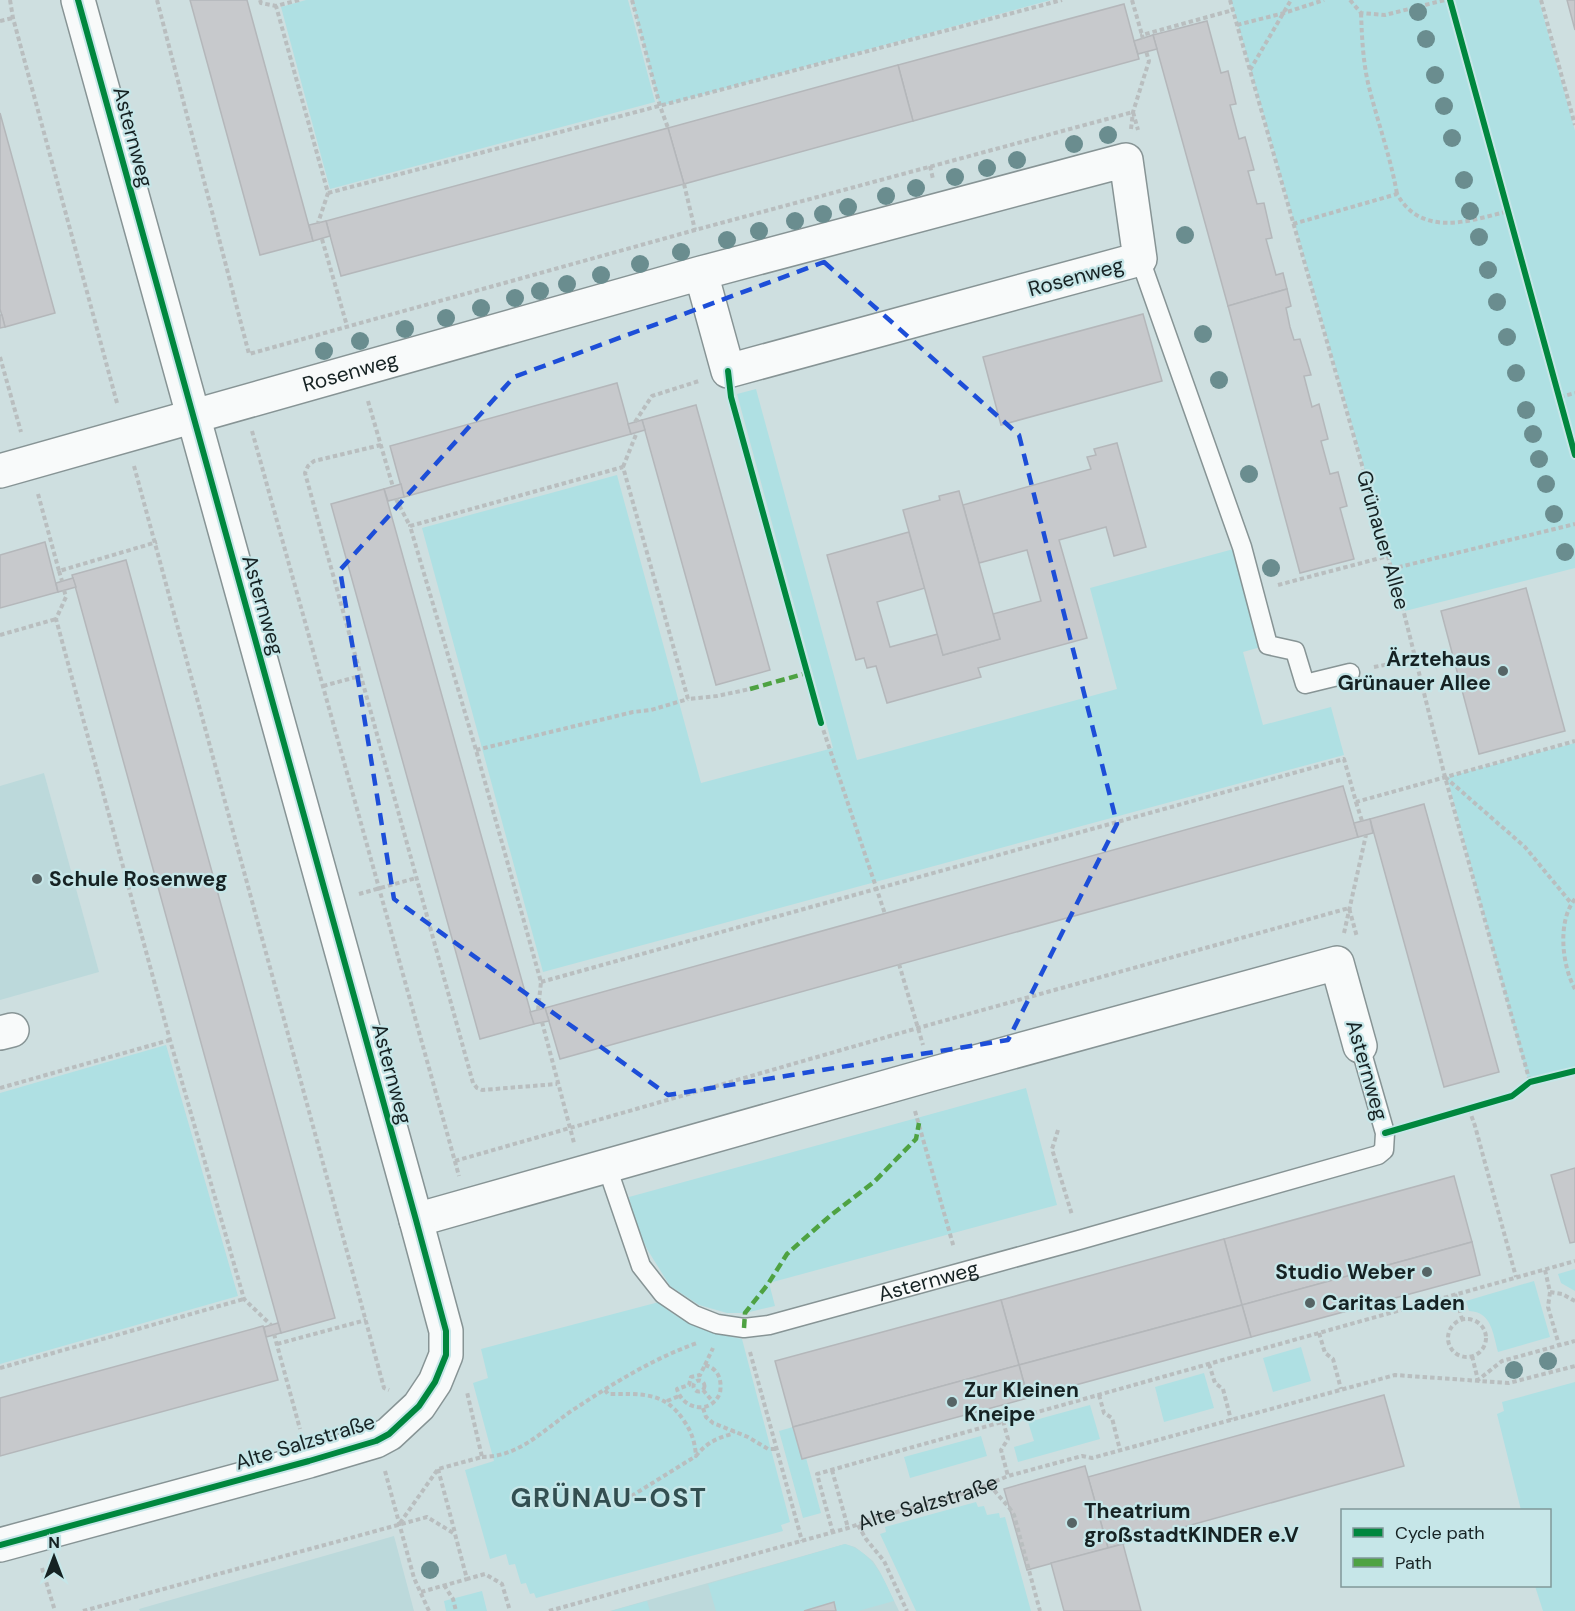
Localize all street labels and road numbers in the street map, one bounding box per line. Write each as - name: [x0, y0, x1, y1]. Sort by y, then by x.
- street label: Asternweg: [106, 84, 160, 191]
- street label: Rosenweg: [1025, 251, 1127, 303]
- street label: Rosenweg: [299, 345, 402, 399]
- street label: Grünauer Allee: [1350, 467, 1416, 613]
- street label: Asternweg: [235, 552, 291, 659]
- street label: Asternweg: [1339, 1017, 1395, 1124]
- street label: Asternweg: [365, 1021, 419, 1128]
- street label: Asternweg: [875, 1254, 982, 1308]
- street label: Alte Salzstraße: [232, 1407, 378, 1477]
- street label: Alte Salzstraße: [854, 1468, 1002, 1537]

